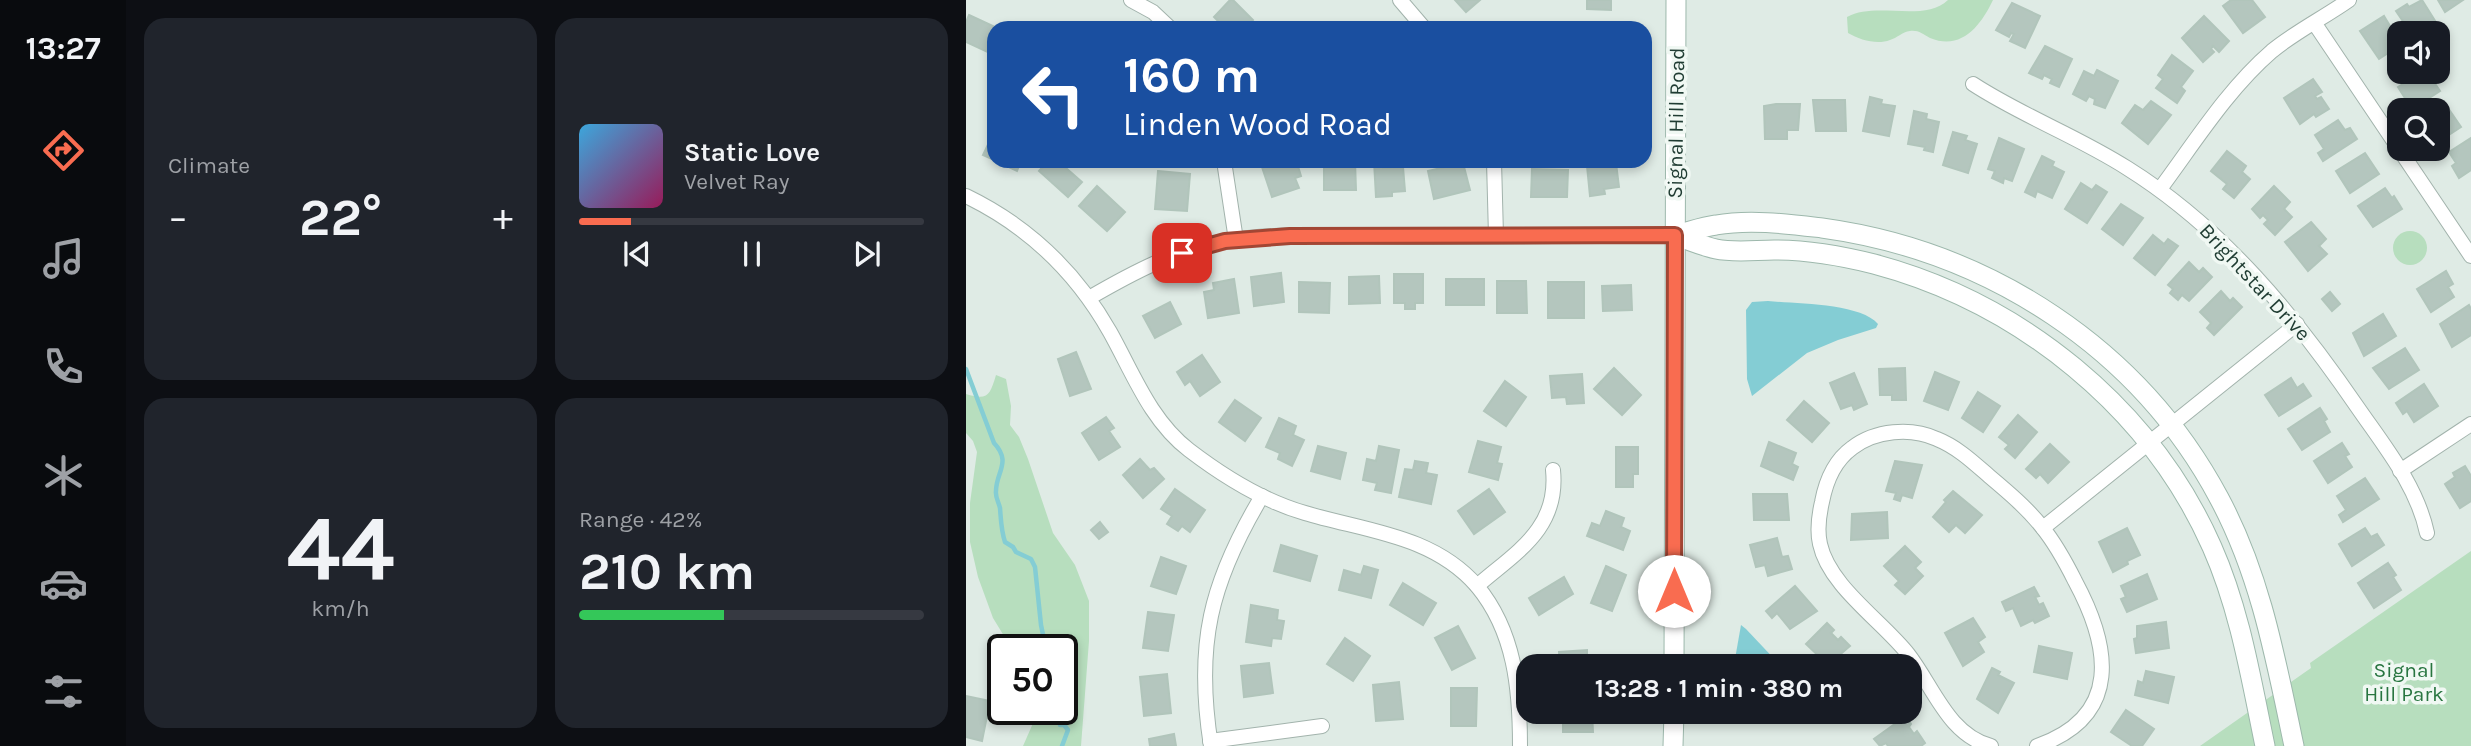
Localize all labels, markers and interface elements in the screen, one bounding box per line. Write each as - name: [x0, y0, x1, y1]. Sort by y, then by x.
- map controls: [2387, 21, 2450, 161]
- button: sound: [2387, 21, 2450, 84]
- text: 13:27: [25, 30, 101, 67]
- text: 160 m: [1123, 47, 1260, 104]
- street label: Signal Hill Road: [1663, 47, 1689, 199]
- icon: left: [1008, 49, 1099, 140]
- button: search: [2387, 98, 2450, 161]
- text: Linden Wood Road: [1123, 106, 1392, 143]
- icon: directions: [39, 126, 88, 175]
- text: Static Love: [684, 137, 820, 168]
- text: Climate: [168, 152, 250, 179]
- text: Velvet Ray: [684, 168, 789, 195]
- text: 22°: [299, 187, 382, 248]
- text: −: [168, 195, 188, 240]
- text: +: [493, 195, 513, 240]
- street label: Brightstar Drive: [2195, 218, 2315, 346]
- pin: [1152, 223, 1212, 283]
- icon: music: [39, 234, 88, 283]
- icon: arrive: [1163, 234, 1201, 272]
- icon: previous: [618, 235, 656, 273]
- icon: pause: [733, 235, 771, 273]
- icon: next: [848, 235, 886, 273]
- icon: phone: [39, 342, 88, 391]
- icon: climate: [39, 451, 88, 500]
- text: 44: [286, 496, 395, 602]
- text: Range · 42%: [579, 506, 702, 533]
- text: 210 km: [579, 541, 755, 602]
- position arrow: [1637, 554, 1711, 628]
- icon: car: [39, 559, 88, 608]
- text: km/h: [311, 595, 370, 622]
- speed limit sign: 50: [987, 634, 1078, 725]
- park label: Signal Hill Park: [2364, 658, 2444, 706]
- icon: filters: [39, 667, 88, 716]
- text: 13:28 · 1 min · 380 m: [1595, 673, 1843, 704]

